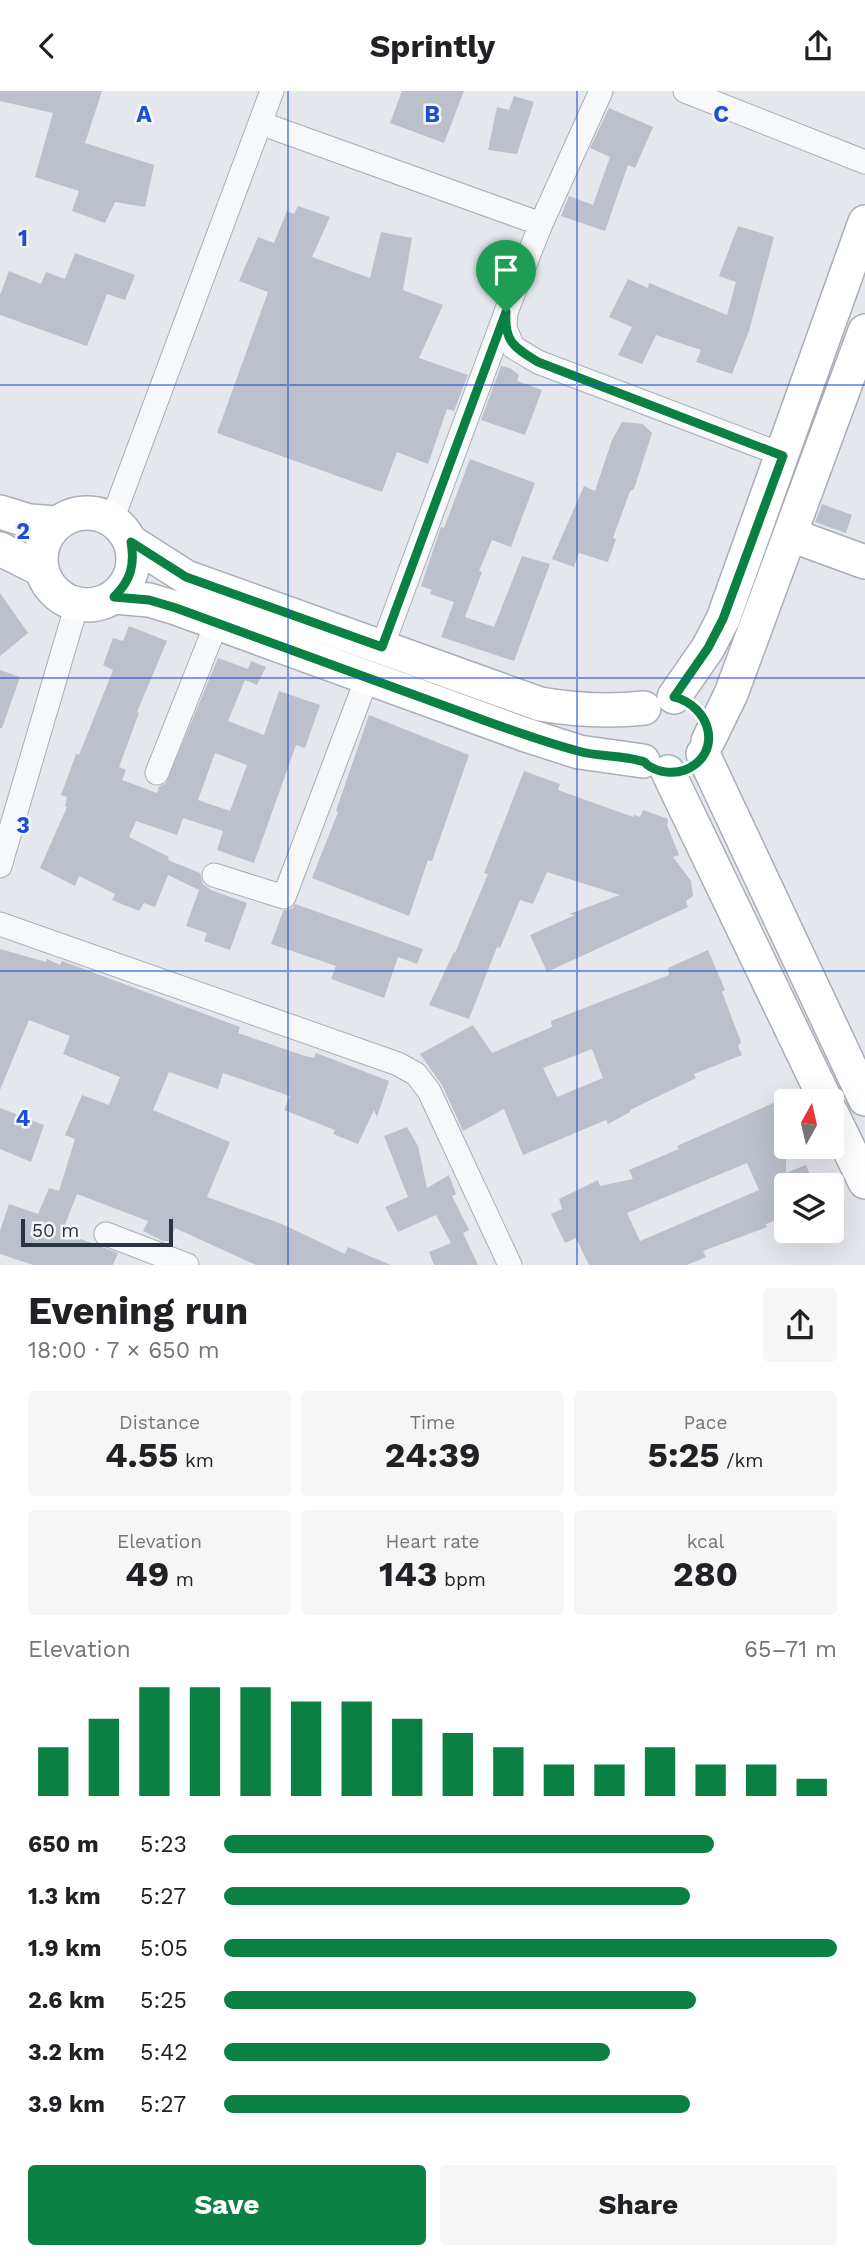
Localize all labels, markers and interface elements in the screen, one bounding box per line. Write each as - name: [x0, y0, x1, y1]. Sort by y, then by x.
- icon: back: [28, 27, 66, 65]
- text: Sprintly: [370, 27, 495, 65]
- icon: share: [799, 27, 837, 65]
- text: A: [136, 101, 152, 128]
- text: B: [424, 101, 440, 128]
- text: C: [713, 101, 729, 128]
- text: 1: [18, 225, 28, 252]
- pin: [476, 240, 536, 312]
- icon: arrive: [487, 251, 525, 289]
- text: 2: [16, 518, 30, 545]
- text: 3: [16, 812, 30, 839]
- north arrow: [774, 1089, 844, 1159]
- map controls: [774, 1089, 844, 1243]
- text: 4: [16, 1105, 31, 1132]
- button: layers: [774, 1173, 844, 1243]
- scale bar: [21, 1216, 173, 1248]
- text: 50 m: [32, 1219, 79, 1242]
- button: share: [763, 1288, 837, 1362]
- text: Evening run: [28, 1289, 248, 1333]
- text: 18:00 · 7 × 650 m: [28, 1337, 220, 1364]
- text: Distance: [119, 1411, 200, 1434]
- text: Time: [410, 1411, 455, 1434]
- text: Pace: [684, 1411, 727, 1434]
- text: 4.55: [105, 1434, 179, 1476]
- text: 24:39: [385, 1434, 480, 1476]
- text: 5:25: [648, 1434, 720, 1476]
- text: km: [179, 1449, 214, 1472]
- text: /km: [720, 1449, 763, 1472]
- text: Elevation: [117, 1530, 202, 1553]
- text: Heart rate: [386, 1530, 479, 1553]
- text: kcal: [687, 1530, 724, 1553]
- text: 49: [125, 1553, 169, 1595]
- text: 143: [379, 1553, 438, 1595]
- text: 280: [673, 1553, 738, 1595]
- text: m: [169, 1568, 194, 1591]
- text: bpm: [438, 1568, 486, 1591]
- text: Elevation: [28, 1636, 131, 1663]
- text: 65–71 m: [744, 1636, 837, 1663]
- text: 650 m: [28, 1831, 99, 1858]
- text: 5:23: [140, 1831, 187, 1858]
- text: 1.3 km: [28, 1883, 101, 1910]
- text: 5:27: [140, 1883, 186, 1910]
- text: 1.9 km: [28, 1935, 101, 1962]
- text: 5:05: [140, 1935, 188, 1962]
- text: 2.6 km: [28, 1987, 105, 2014]
- text: 5:25: [140, 1987, 187, 2014]
- text: 3.2 km: [28, 2039, 105, 2066]
- text: 5:42: [140, 2039, 188, 2066]
- text: 3.9 km: [28, 2091, 105, 2118]
- text: 5:27: [140, 2091, 186, 2118]
- button: Save: [28, 2165, 426, 2245]
- button: Share: [440, 2165, 837, 2245]

